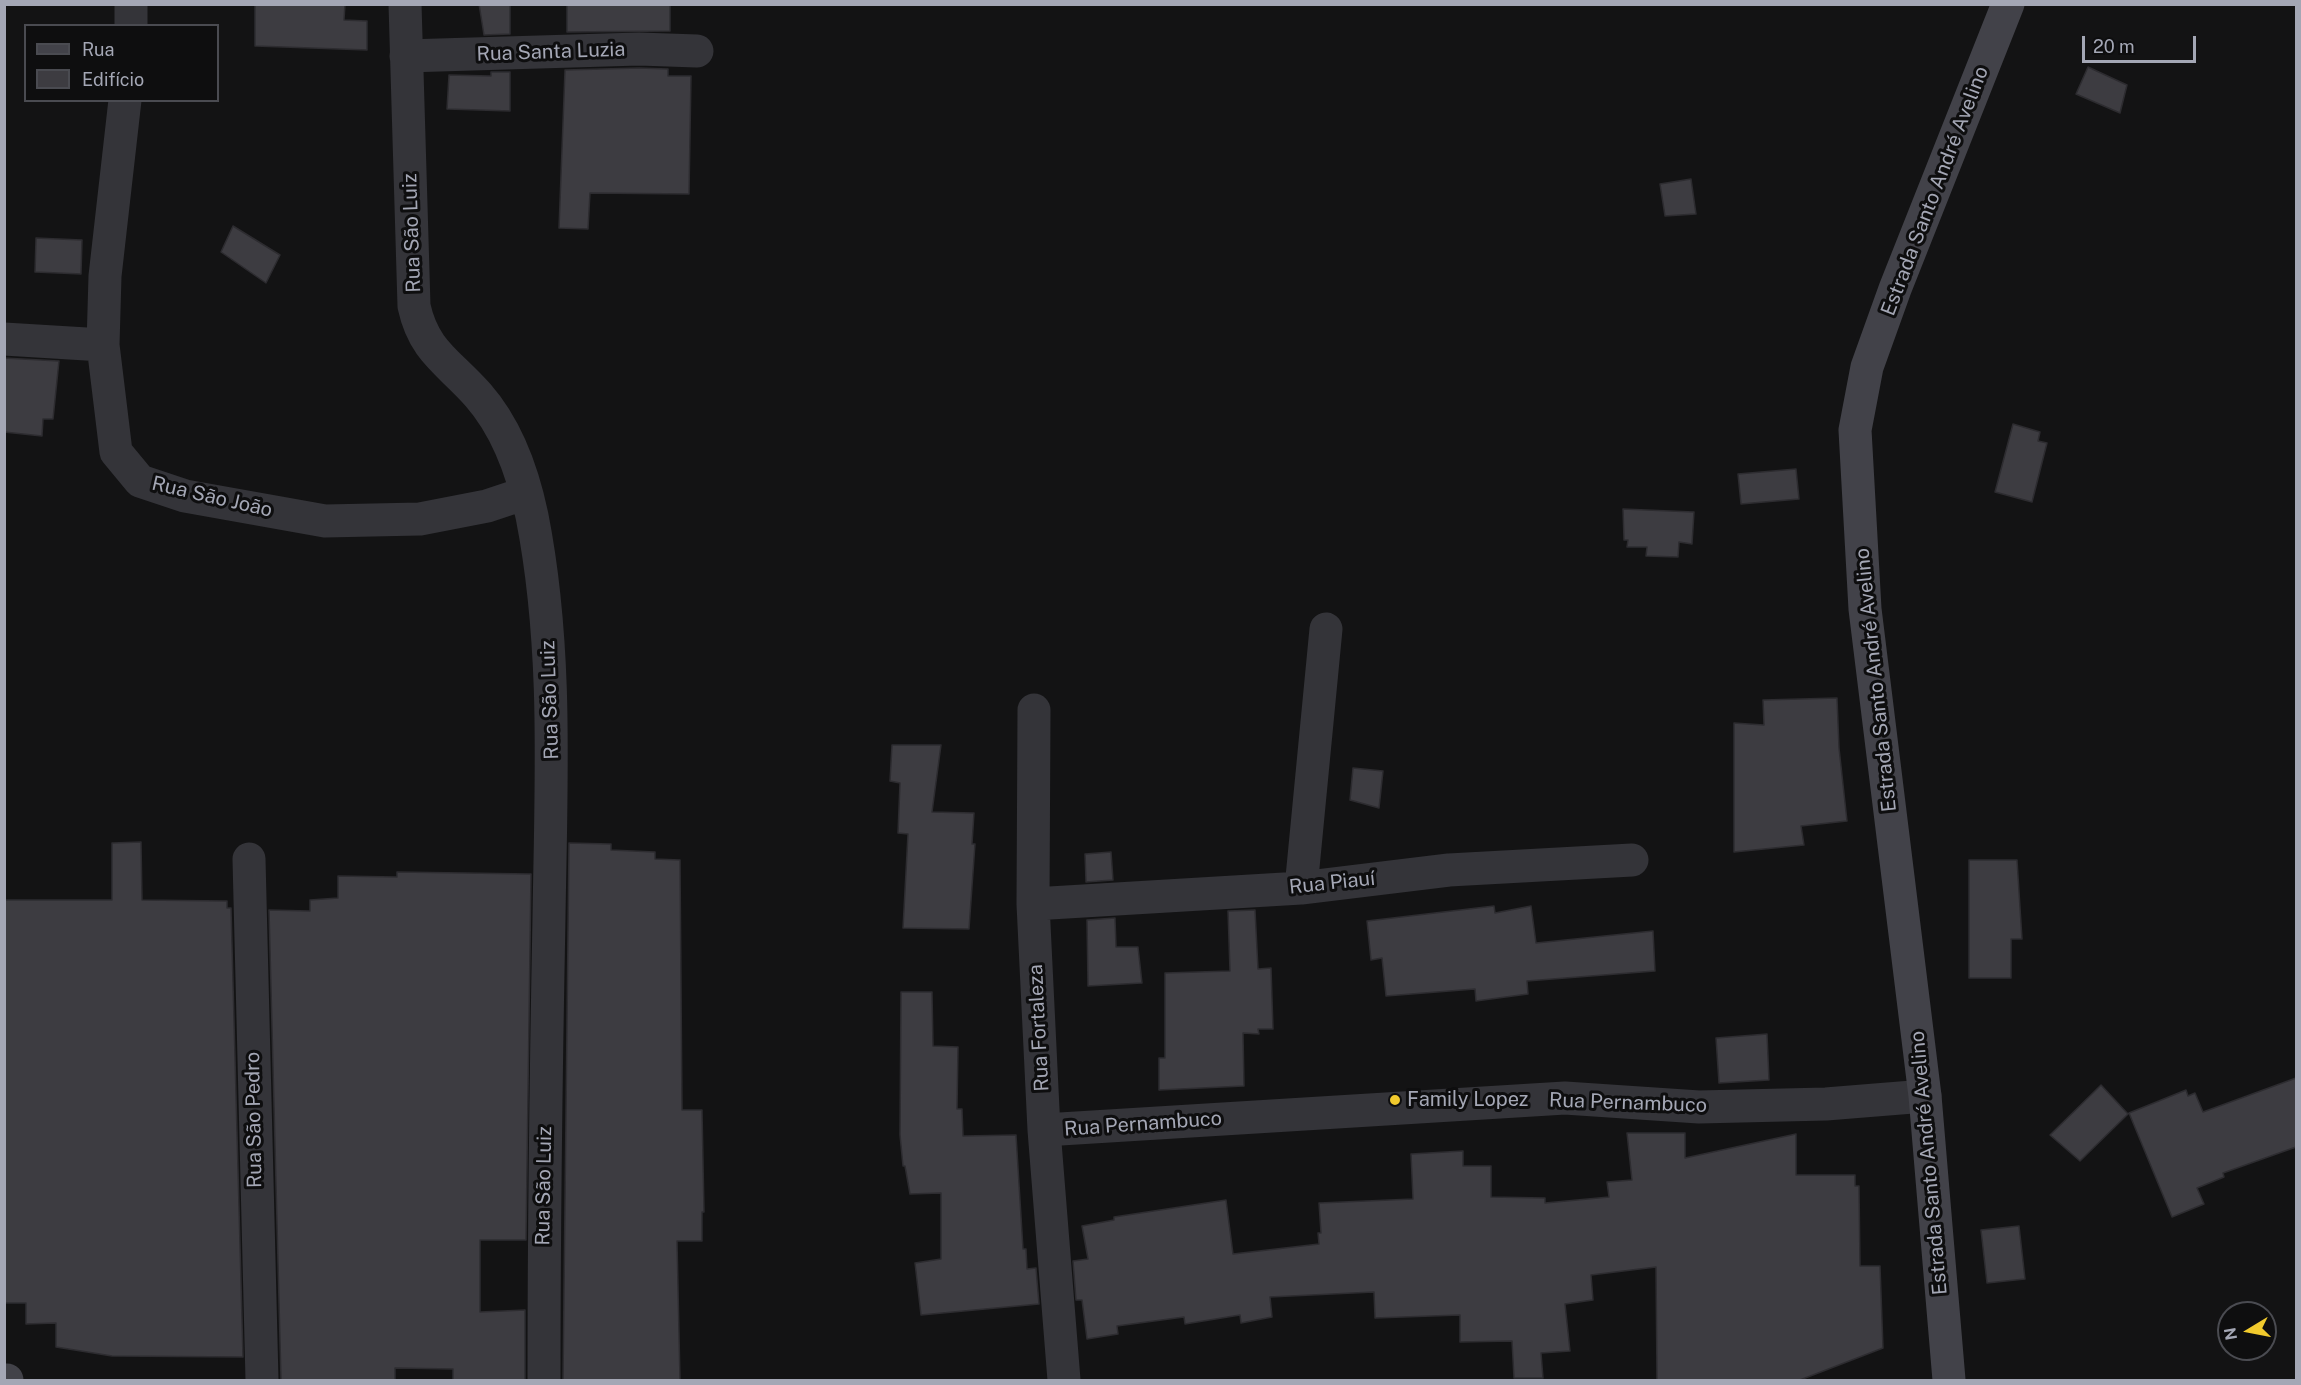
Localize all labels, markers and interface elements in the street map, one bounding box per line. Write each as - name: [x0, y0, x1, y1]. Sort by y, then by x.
- legend: [24, 24, 219, 102]
- scale bar: [2085, 24, 2199, 62]
- text: 20 m: [2093, 36, 2135, 57]
- street label: Rua Santa Luzia: [476, 37, 626, 67]
- text: Rua: [82, 39, 114, 60]
- street label: Estrada Santo André Avelino: [1876, 63, 1994, 319]
- text: Edifício: [82, 69, 144, 90]
- street label: Rua São Luiz: [398, 173, 426, 293]
- street label: Rua São João: [149, 471, 275, 523]
- street label: Estrada Santo André Avelino: [1850, 547, 1902, 813]
- street label: Rua São Luiz: [536, 640, 564, 760]
- street label: Rua Piauí: [1288, 867, 1376, 899]
- street label: Rua Fortaleza: [1024, 964, 1054, 1092]
- street label: Estrada Santo André Avelino: [1905, 1030, 1953, 1296]
- street label: Rua São Pedro: [241, 1052, 267, 1188]
- place label: Family Lopez: [1407, 1088, 1528, 1112]
- street label: Rua Pernambuco: [1549, 1088, 1707, 1118]
- marker: Family Lopez: [1388, 1093, 1402, 1107]
- street label: Rua Pernambuco: [1063, 1107, 1223, 1141]
- street label: Rua São Luiz: [531, 1126, 557, 1246]
- north arrow: [2217, 1301, 2277, 1361]
- text: N: [2220, 1326, 2241, 1342]

